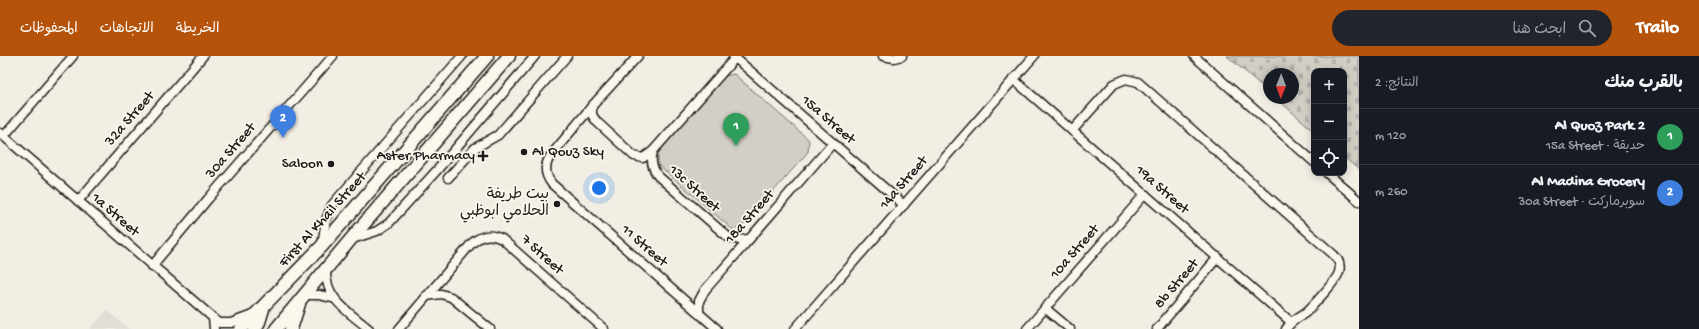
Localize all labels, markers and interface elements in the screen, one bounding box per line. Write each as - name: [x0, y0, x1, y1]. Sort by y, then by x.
- search box: [1332, 10, 1612, 46]
- icon: search: [1576, 17, 1598, 39]
- text: Trailo: [1636, 17, 1679, 40]
- text: المحفوظات: [20, 21, 78, 38]
- text: الاتجاهات: [100, 21, 154, 38]
- text: الخريطة: [176, 21, 219, 38]
- text: ابحث هنا: [1513, 21, 1566, 39]
- north arrow: [1263, 68, 1299, 104]
- map controls: [1311, 68, 1347, 176]
- button: +: [1311, 68, 1347, 104]
- text: بالقرب منك: [1604, 74, 1683, 94]
- text: النتائج: 2: [1375, 76, 1419, 91]
- street label: 32a Street: [101, 86, 160, 151]
- street label: 15a Street: [797, 91, 860, 150]
- button: −: [1311, 104, 1347, 140]
- pin: 2: [270, 105, 296, 138]
- pin: 1: [723, 113, 749, 146]
- text: Al Quoz Park 2: [1555, 117, 1645, 135]
- street label: 30a Street: [201, 118, 261, 183]
- text: 120 m: [1375, 129, 1406, 144]
- text: 1: [1667, 129, 1673, 144]
- text: حديقة · 15a Street: [1546, 139, 1645, 154]
- button: locate: [1311, 140, 1347, 176]
- place label: Al Qouz Sky: [532, 143, 604, 161]
- place label: Aster Pharmacy: [376, 147, 476, 165]
- marker: Al Qouz Sky: [519, 147, 529, 157]
- marker: Aster Pharmacy: [478, 151, 488, 161]
- street label: 14a Street: [875, 151, 933, 214]
- place label: Saloon: [282, 155, 323, 173]
- marker: Saloon: [326, 159, 336, 169]
- street label: 13c Street: [664, 161, 725, 218]
- street label: 19a Street: [1131, 161, 1194, 219]
- street label: First Al Khail Street: [275, 167, 372, 272]
- text: Al Madina Grocery: [1531, 173, 1645, 191]
- your location: [589, 178, 609, 198]
- street label: 18a Street: [721, 185, 780, 249]
- text: 260 m: [1375, 185, 1408, 200]
- text: 2: [1667, 185, 1673, 200]
- place label: بيت طريفة الحلامي ابوظبي: [460, 186, 549, 223]
- street label: 1a Street: [86, 189, 144, 242]
- text: سوبرماركت · 30a Street: [1519, 195, 1645, 210]
- marker: بيت طريفة الحلامي ابوظبي: [552, 199, 562, 209]
- street label: 11 Street: [616, 220, 672, 272]
- street label: 10a Street: [1046, 220, 1105, 284]
- street label: 7 Street: [516, 230, 568, 280]
- street label: 8b Street: [1151, 254, 1204, 313]

